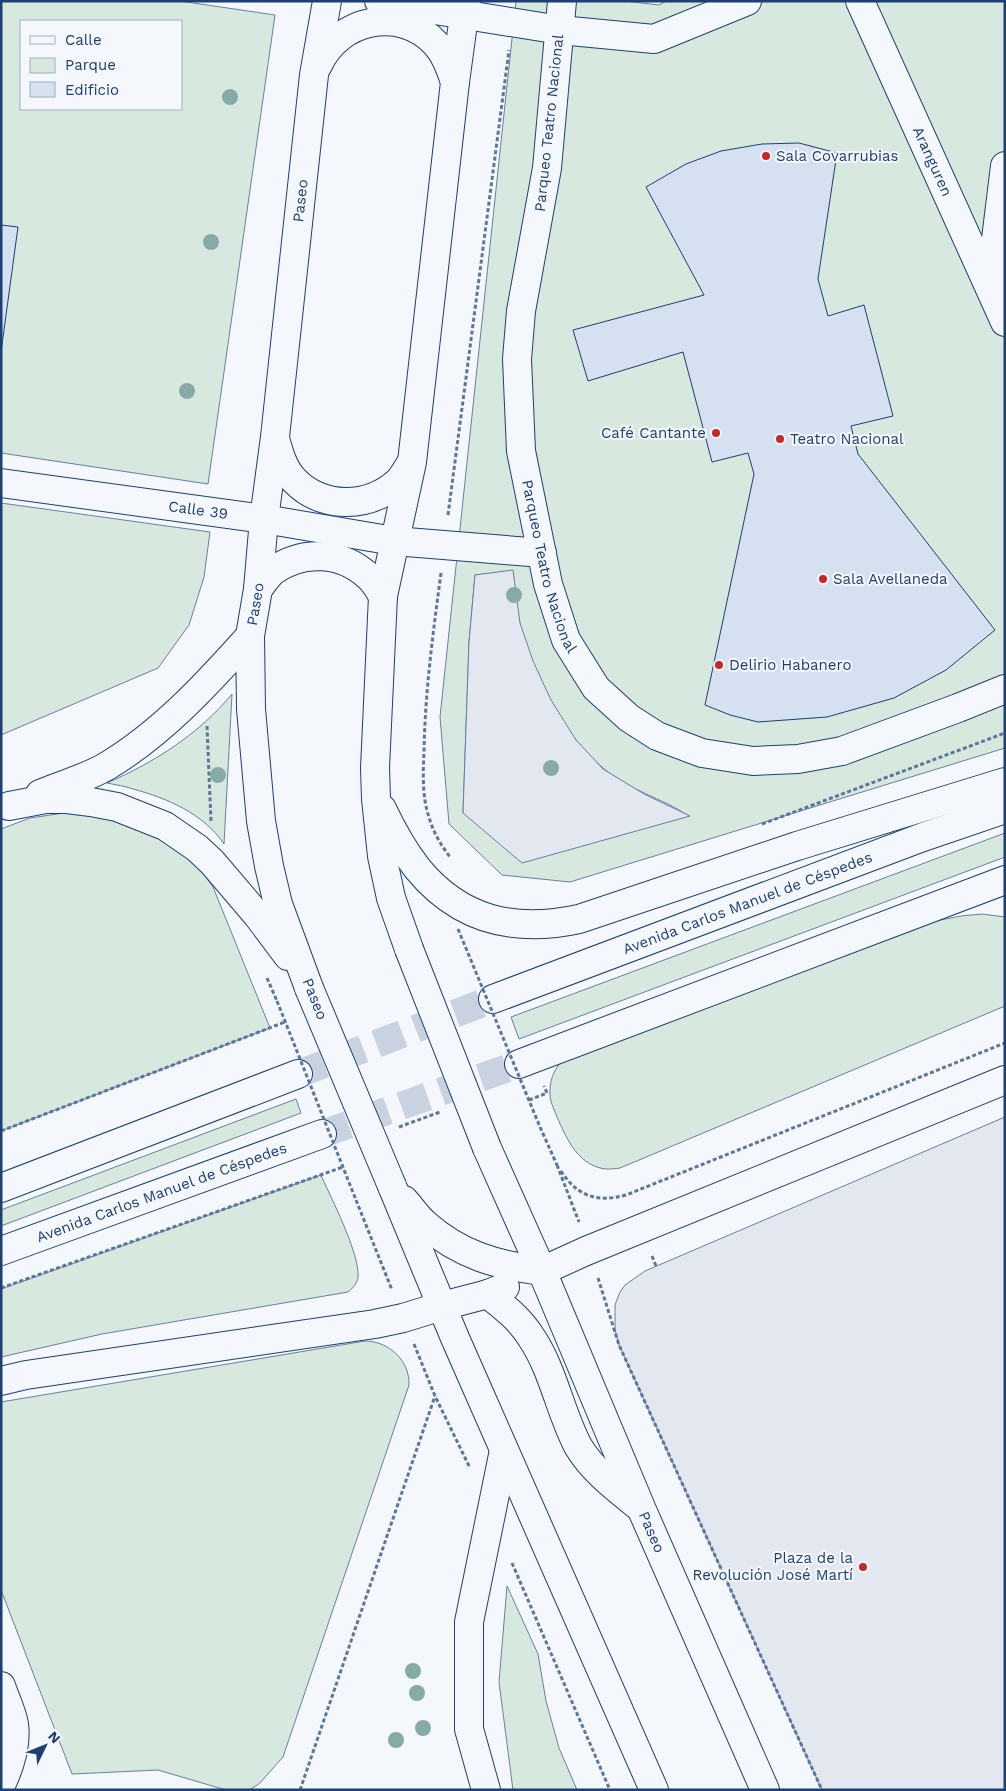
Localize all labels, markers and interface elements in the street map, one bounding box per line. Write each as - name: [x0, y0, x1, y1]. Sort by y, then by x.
- legend: [20, 20, 182, 110]
- text: Calle: [65, 31, 102, 49]
- street label: Parqueo Teatro Nacional: [531, 33, 567, 213]
- text: Parque: [65, 56, 116, 74]
- text: Edificio: [65, 81, 119, 99]
- street label: Aranguren: [909, 124, 956, 199]
- place label: Sala Covarrubias: [776, 147, 899, 165]
- marker: Sala Covarrubias: [760, 150, 772, 162]
- street label: Paseo: [289, 178, 312, 223]
- place label: Café Cantante: [601, 424, 706, 442]
- marker: Café Cantante: [710, 427, 722, 439]
- place label: Teatro Nacional: [790, 430, 904, 448]
- marker: Teatro Nacional: [774, 433, 786, 445]
- street label: Parqueo Teatro Nacional: [518, 478, 581, 656]
- street label: Calle 39: [167, 497, 229, 523]
- place label: Sala Avellaneda: [833, 570, 948, 588]
- marker: Sala Avellaneda: [817, 573, 829, 585]
- street label: Paseo: [243, 582, 267, 627]
- place label: Delirio Habanero: [729, 656, 851, 674]
- marker: Delirio Habanero: [713, 659, 725, 671]
- street label: Avenida Carlos Manuel de Céspedes: [620, 848, 875, 958]
- street label: Paseo: [299, 976, 331, 1022]
- street label: Avenida Carlos Manuel de Céspedes: [34, 1139, 289, 1246]
- street label: Paseo: [635, 1509, 669, 1556]
- place label: Plaza de la Revolución José Martí: [693, 1549, 853, 1584]
- marker: Plaza de la Revolución José Martí: [857, 1561, 869, 1573]
- north arrow: [20, 1721, 70, 1771]
- text: N: [45, 1728, 64, 1746]

